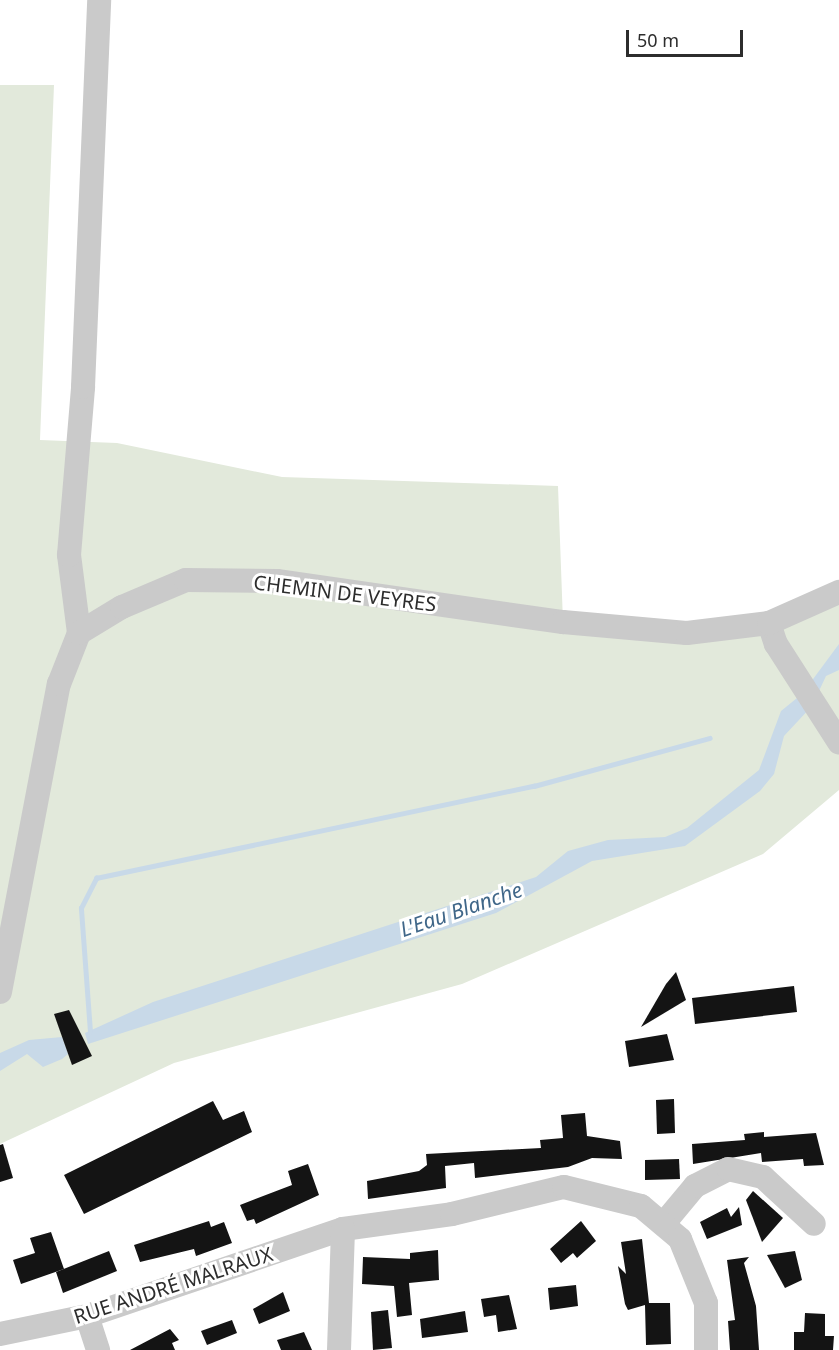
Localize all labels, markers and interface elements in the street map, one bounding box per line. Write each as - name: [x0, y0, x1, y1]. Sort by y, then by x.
- scale bar: [629, 18, 746, 56]
- text: 50 m: [637, 28, 679, 52]
- street label: CHEMIN DE VEYRES: [252, 570, 438, 616]
- water label: L'Eau Blanche: [397, 876, 525, 942]
- street label: RUE ANDRÉ MALRAUX: [71, 1241, 275, 1329]

